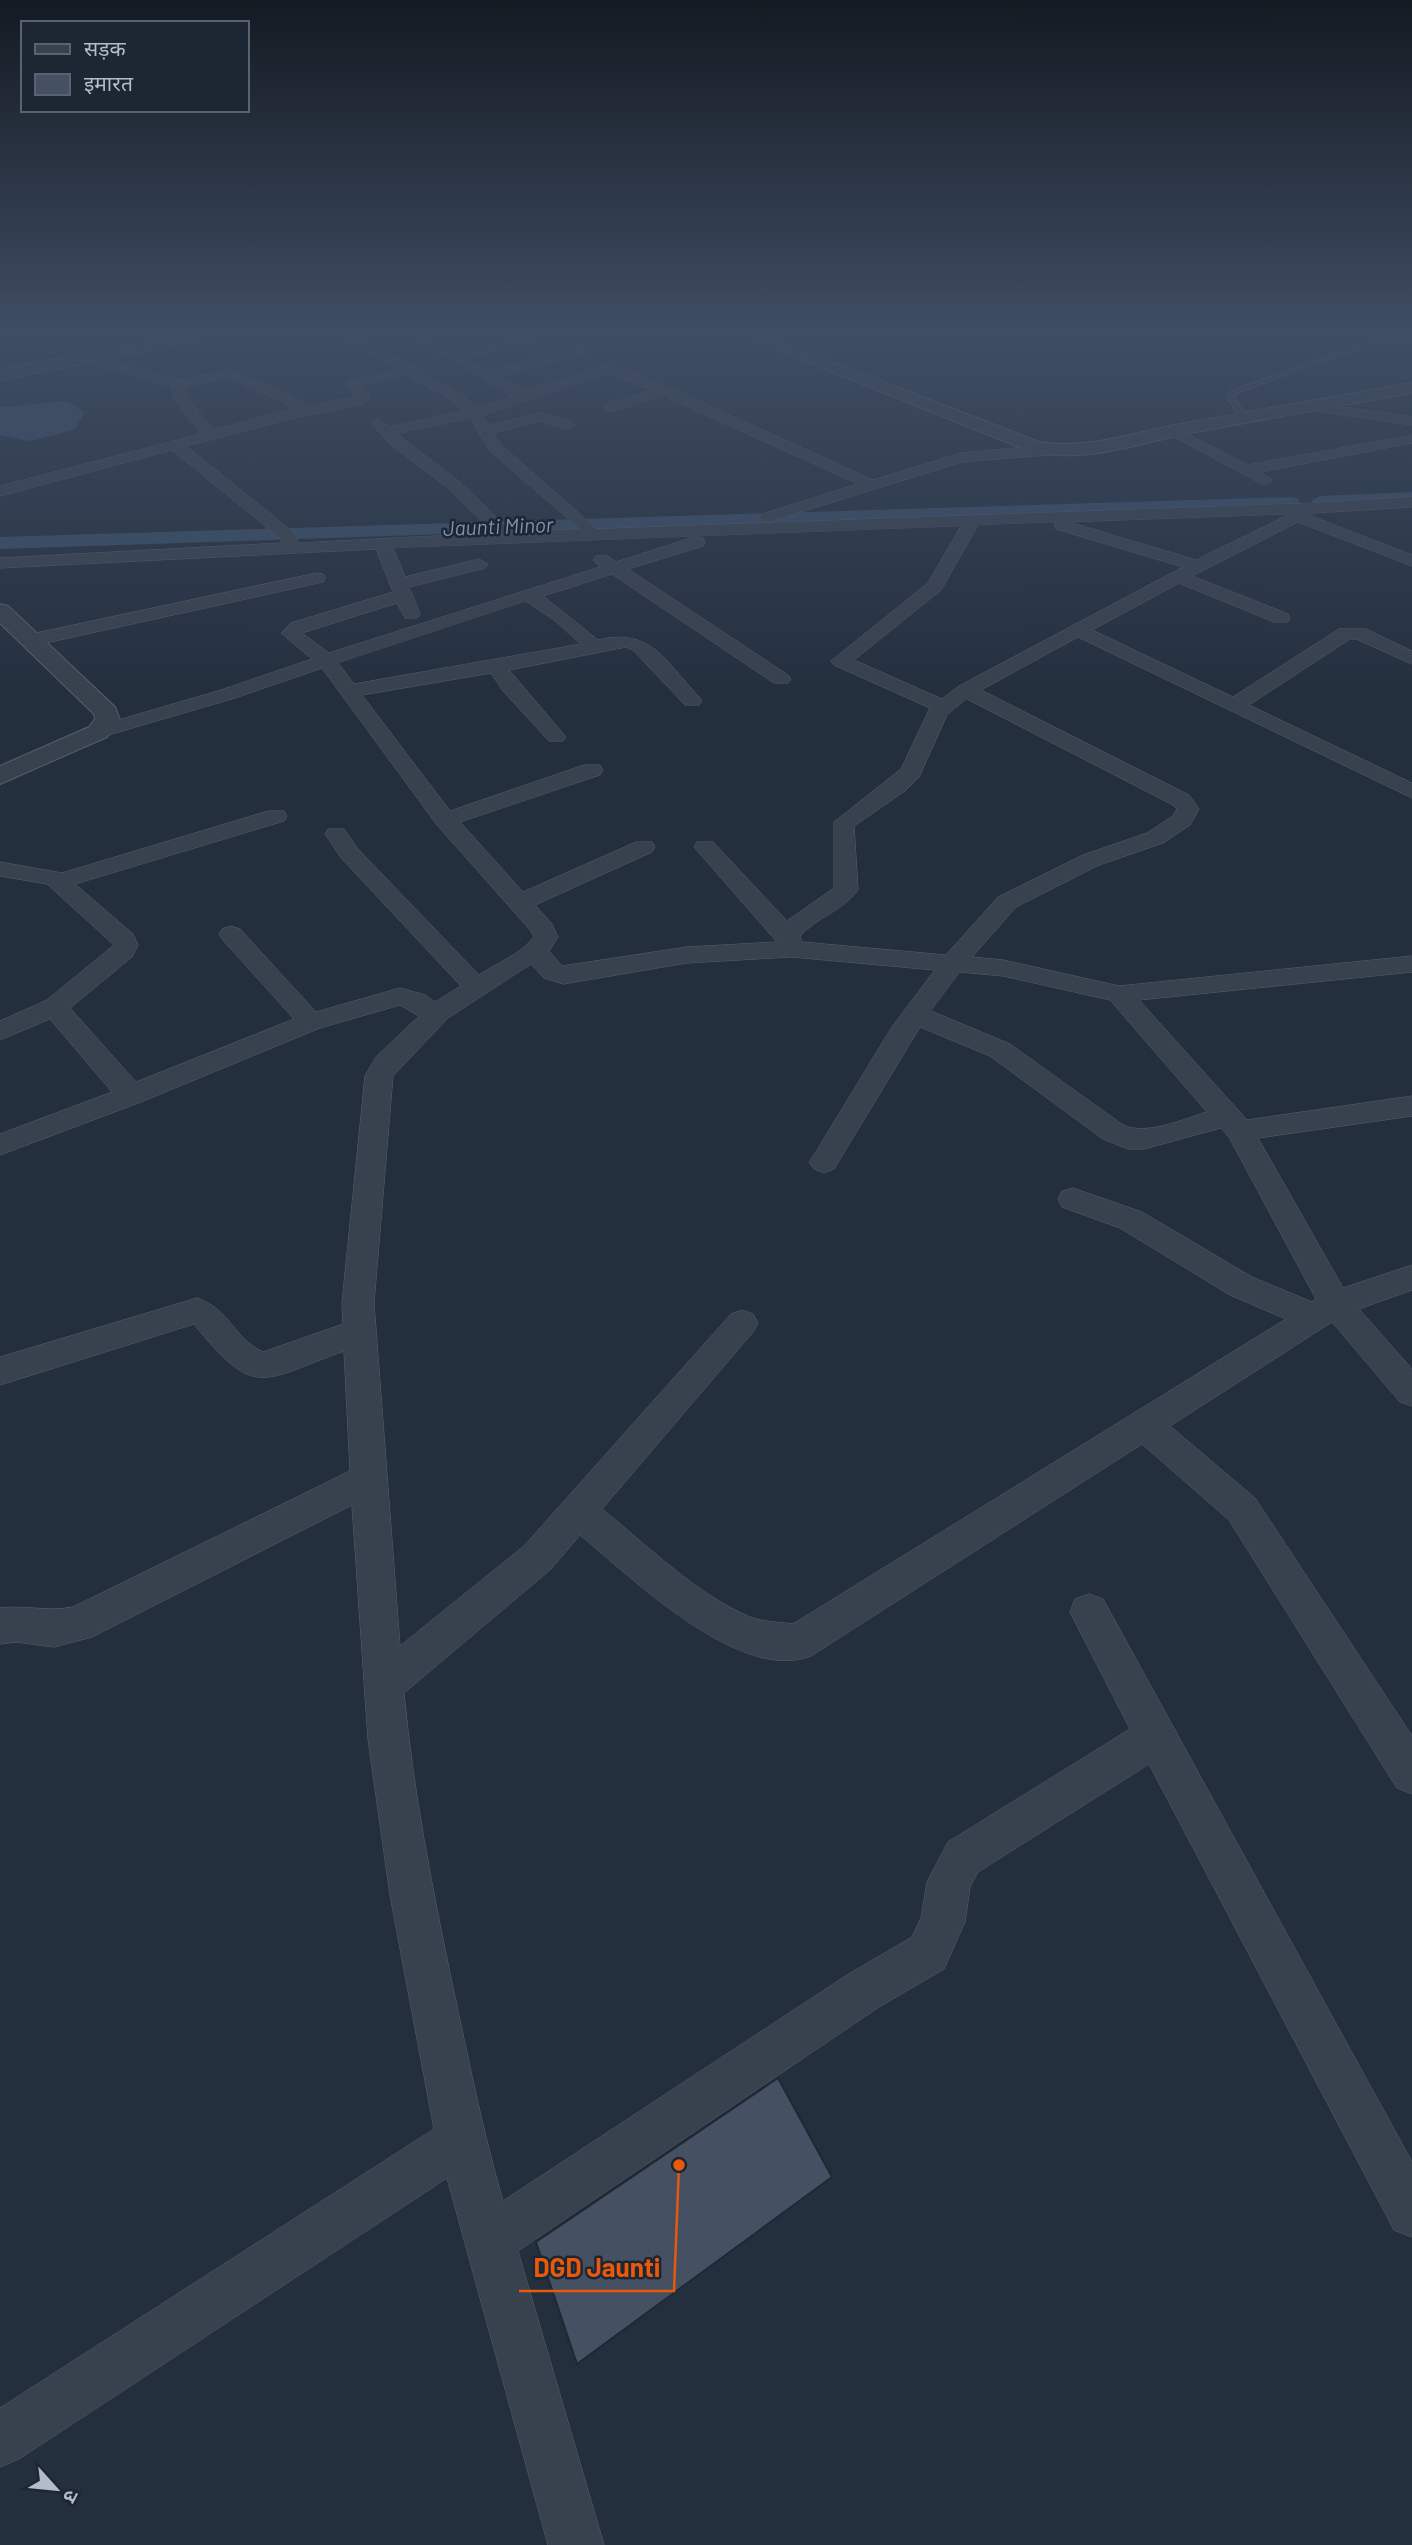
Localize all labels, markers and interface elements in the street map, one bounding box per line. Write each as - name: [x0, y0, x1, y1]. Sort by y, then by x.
- legend: [21, 21, 248, 112]
- text: सड़क: [84, 35, 126, 60]
- text: इमारत: [84, 70, 134, 95]
- water label: Jaunti Minor: [442, 511, 554, 540]
- callout: DGD Jaunti: [519, 2244, 674, 2291]
- text: DGD Jaunti: [533, 2251, 661, 2282]
- north arrow: [21, 2454, 91, 2524]
- text: उ: [58, 2487, 84, 2508]

